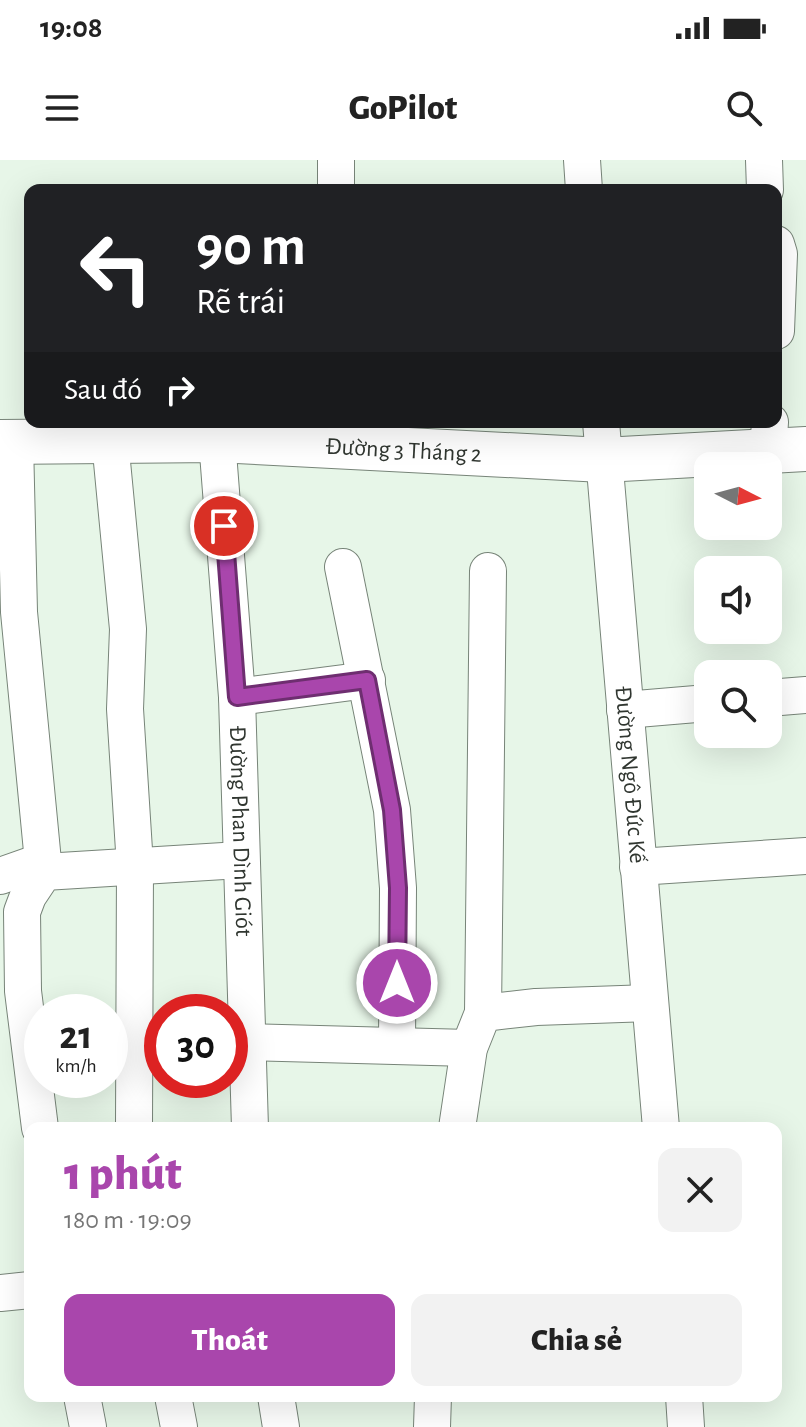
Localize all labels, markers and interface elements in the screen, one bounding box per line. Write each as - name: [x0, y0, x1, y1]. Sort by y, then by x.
- text: 19:08: [40, 13, 103, 43]
- icon: menu: [40, 86, 84, 130]
- icon: search: [722, 86, 766, 130]
- text: GoPilot: [349, 90, 457, 126]
- icon: left: [64, 216, 168, 320]
- text: 90 m: [196, 219, 306, 275]
- text: Rẽ trái: [196, 284, 285, 320]
- icon: right: [158, 368, 202, 412]
- text: Sau đó: [64, 375, 142, 405]
- street label: Đường 3 Tháng 2: [325, 435, 483, 467]
- north arrow: [694, 452, 782, 540]
- map controls: [694, 452, 782, 748]
- pin: [190, 492, 258, 560]
- icon: arrive: [202, 504, 246, 548]
- button: sound: [694, 556, 782, 644]
- button: search: [694, 660, 782, 748]
- street label: Đường Ngô Đức Kế: [610, 685, 649, 864]
- street label: Đường Phan Dình Giót: [225, 725, 255, 937]
- position arrow: [355, 941, 439, 1025]
- speed limit sign: 30: [144, 994, 248, 1098]
- text: 21: [59, 1016, 93, 1056]
- text: km/h: [55, 1056, 97, 1076]
- button: close: [658, 1148, 742, 1232]
- text: 1 phút: [64, 1151, 182, 1199]
- text: 180 m · 19:09: [64, 1207, 192, 1233]
- button: Thoát: [64, 1294, 395, 1386]
- button: Chia sẻ: [411, 1294, 742, 1386]

